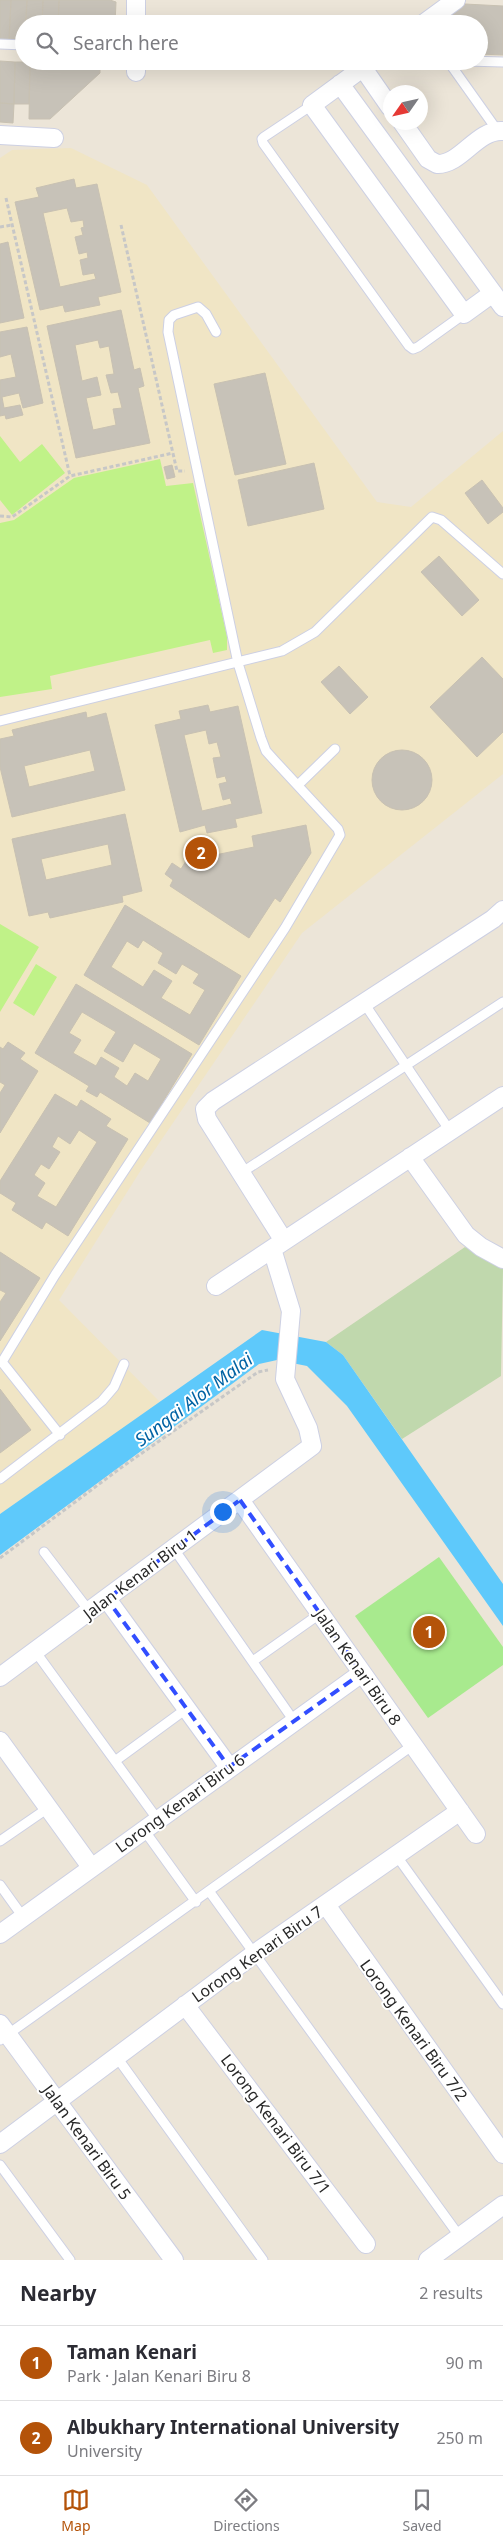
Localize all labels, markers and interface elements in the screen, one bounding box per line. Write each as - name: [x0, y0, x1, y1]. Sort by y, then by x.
- search box: [15, 15, 488, 70]
- icon: search: [33, 29, 61, 57]
- text: Search here: [73, 30, 179, 56]
- north arrow: [383, 85, 428, 130]
- pin: 2: [185, 834, 217, 872]
- water label: Sungai Alor Malai: [130, 1347, 257, 1451]
- your location: [210, 1499, 236, 1525]
- street label: Jalan Kenari Biru 1: [77, 1524, 202, 1625]
- street label: Jalan Kenari Biru 8: [308, 1603, 406, 1730]
- pin: 1: [413, 1613, 445, 1651]
- street label: Lorong Kenari Biru 6: [111, 1749, 249, 1857]
- street label: Lorong Kenari Biru 7: [187, 1901, 327, 2007]
- street label: Lorong Kenari Biru 7/2: [355, 1955, 473, 2105]
- street label: Lorong Kenari Biru 7/1: [216, 2049, 336, 2199]
- street label: Jalan Kenari Biru 5: [37, 2078, 136, 2204]
- text: Nearby: [20, 2279, 96, 2307]
- text: 2 results: [419, 2282, 483, 2304]
- text: Taman Kenari: [67, 2339, 197, 2365]
- text: 1: [31, 2352, 41, 2374]
- text: 90 m: [446, 2352, 483, 2374]
- text: Park · Jalan Kenari Biru 8: [67, 2365, 251, 2387]
- text: Albukhary International University: [67, 2414, 399, 2440]
- text: 2: [31, 2427, 41, 2449]
- text: 250 m: [436, 2427, 483, 2449]
- text: University: [67, 2440, 142, 2462]
- tab: Map: [61, 2486, 91, 2535]
- tab: Directions: [213, 2486, 280, 2535]
- tab: Saved: [402, 2486, 442, 2535]

